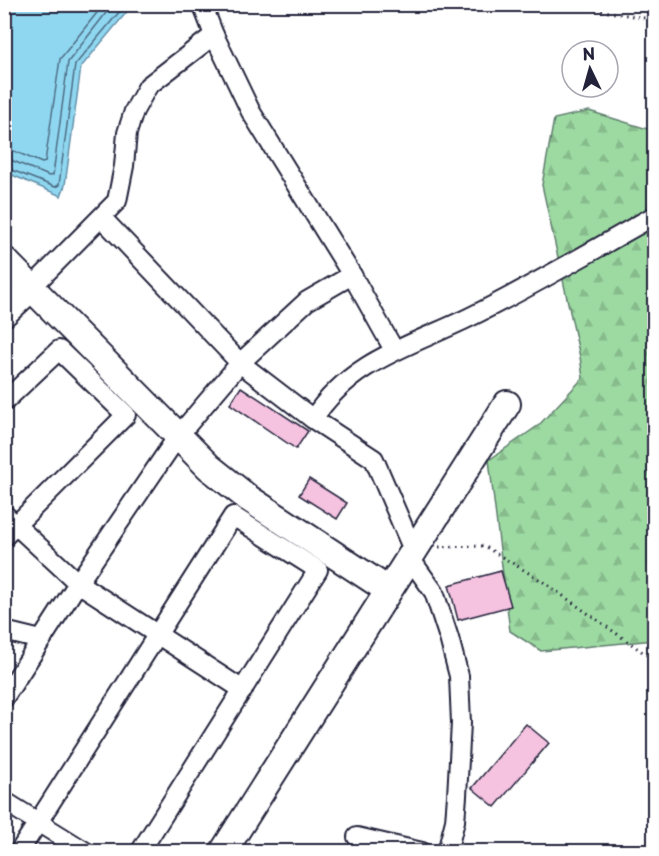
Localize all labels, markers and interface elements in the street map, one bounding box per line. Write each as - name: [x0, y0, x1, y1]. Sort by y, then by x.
- north arrow: [560, 39, 620, 99]
- text: N: [581, 41, 596, 66]

